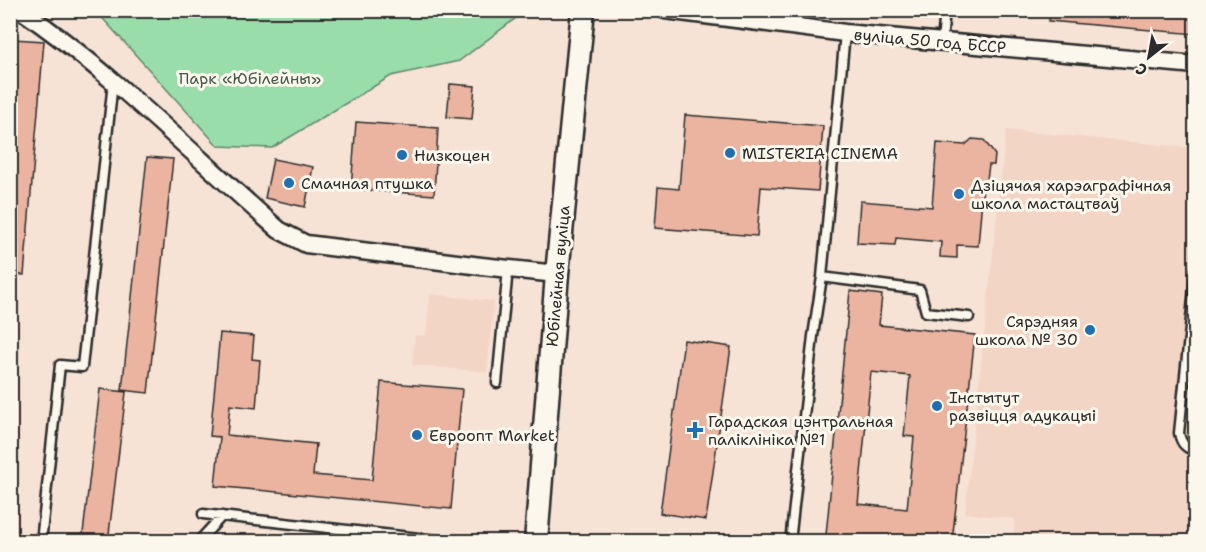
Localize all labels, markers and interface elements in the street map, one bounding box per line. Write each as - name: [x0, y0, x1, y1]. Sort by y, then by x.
- street label: вуліца 50 год БССР: [853, 24, 1007, 58]
- north arrow: [1119, 27, 1179, 87]
- text: С: [1132, 58, 1151, 81]
- park label: Парк «Юбілейны»: [179, 68, 321, 89]
- place label: MISTERIA CINEMA: [742, 143, 898, 164]
- place label: Низкоцен: [414, 145, 490, 166]
- marker: MISTERIA CINEMA: [723, 146, 737, 160]
- marker: Низкоцен: [395, 148, 409, 162]
- place label: Смачная птушка: [301, 173, 433, 194]
- place label: Дзіцячая харэаграфічная школа мастацтваў: [971, 175, 1171, 214]
- marker: Смачная птушка: [282, 176, 296, 190]
- marker: Дзіцячая харэаграфічная школа мастацтваў: [952, 187, 966, 201]
- street label: Юбілейная вуліца: [541, 204, 575, 348]
- place label: Сярэдняя школа № 30: [975, 311, 1078, 350]
- marker: Сярэдняя школа № 30: [1083, 323, 1097, 337]
- place label: Інстытут развіцця адукацыі: [949, 387, 1096, 426]
- marker: Інстытут развіцця адукацыі: [930, 399, 944, 413]
- place label: Гарадская цэнтральная паліклініка №1: [708, 411, 894, 450]
- marker: Гарадская цэнтральная паліклініка №1: [686, 421, 704, 439]
- place label: Евроопт Market: [429, 425, 555, 446]
- marker: Евроопт Market: [410, 428, 424, 442]

